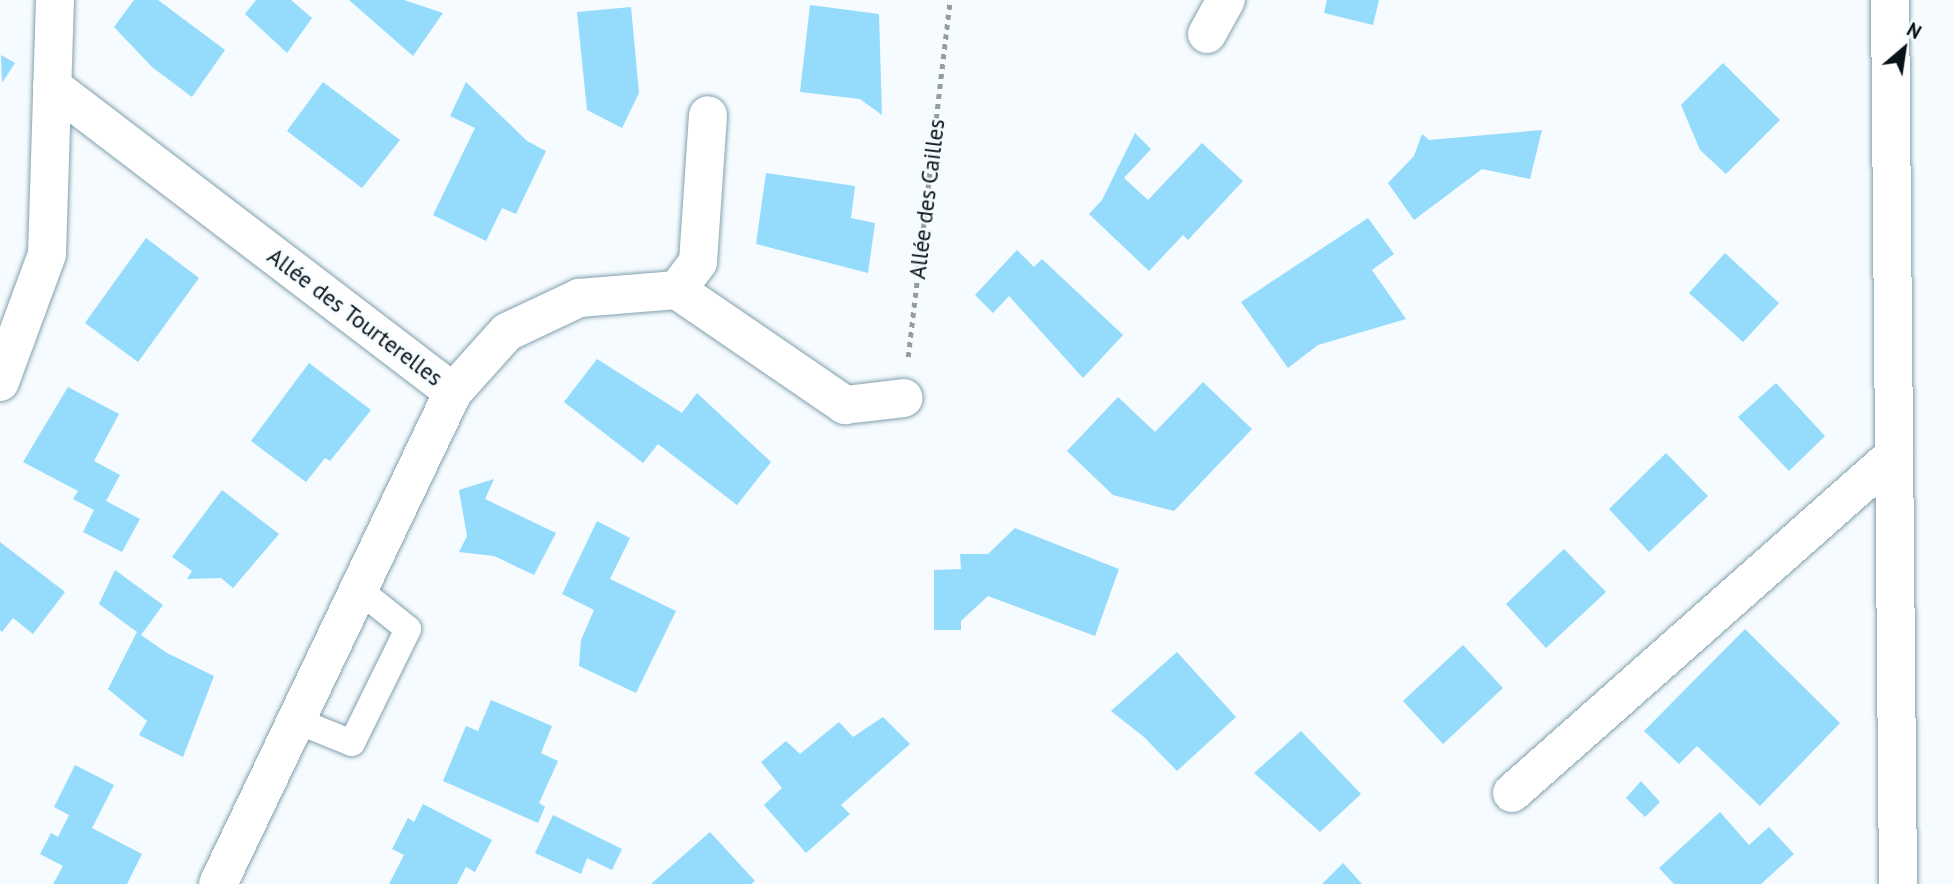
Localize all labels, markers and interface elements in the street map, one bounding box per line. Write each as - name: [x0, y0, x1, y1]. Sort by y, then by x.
- north arrow: [1869, 14, 1939, 84]
- text: N: [1903, 17, 1925, 44]
- street label: Allée des Cailles: [903, 117, 951, 281]
- street label: Allée des Tourterelles: [262, 242, 448, 392]

